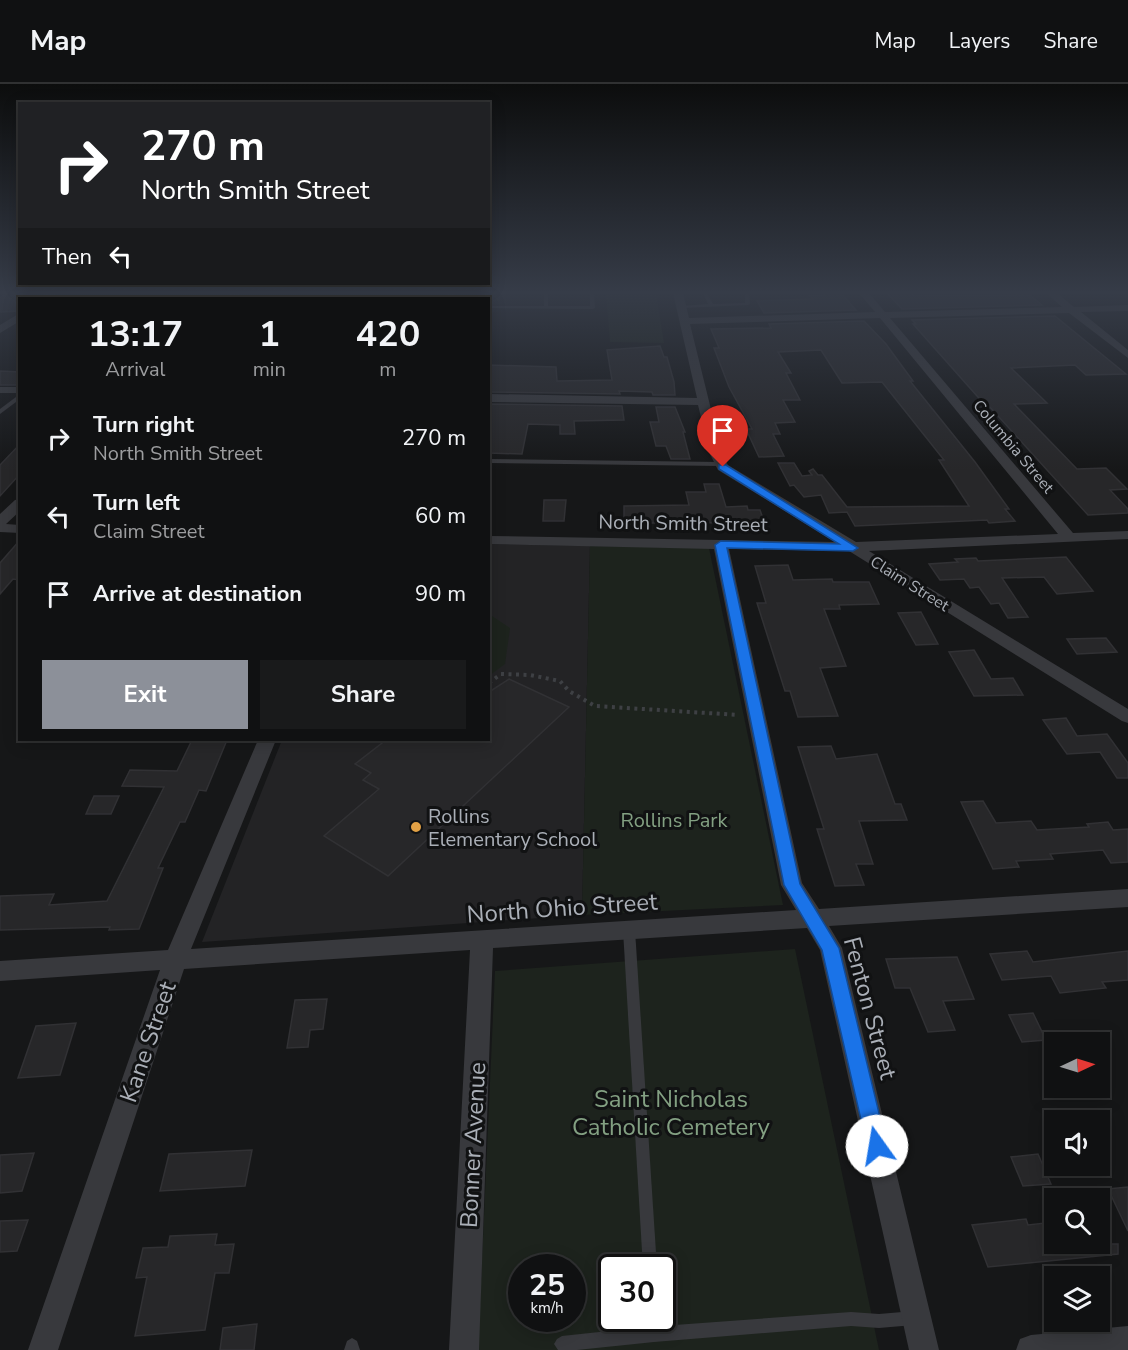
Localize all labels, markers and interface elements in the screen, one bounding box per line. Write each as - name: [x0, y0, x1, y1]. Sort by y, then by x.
- text: Map: [30, 22, 86, 60]
- text: Map: [874, 27, 916, 55]
- text: Layers: [949, 27, 1010, 55]
- text: Share: [1043, 27, 1098, 55]
- text: 270 m: [141, 118, 265, 175]
- icon: right: [42, 126, 120, 204]
- text: North Smith Street: [141, 172, 369, 209]
- icon: left: [104, 240, 137, 273]
- text: Then: [42, 242, 92, 272]
- text: 13:17: [88, 310, 183, 359]
- text: 1: [258, 310, 280, 359]
- text: 420: [355, 310, 420, 359]
- text: Arrival: [105, 356, 165, 383]
- text: min: [253, 356, 286, 383]
- text: m: [379, 356, 396, 383]
- street label: Columbia Street: [968, 395, 1059, 498]
- pin: [697, 405, 748, 467]
- text: Turn right: [93, 410, 194, 440]
- icon: arrive: [706, 414, 739, 447]
- icon: right: [42, 422, 75, 455]
- text: 270 m: [402, 423, 466, 453]
- text: North Smith Street: [93, 440, 262, 467]
- text: Turn left: [93, 488, 180, 518]
- icon: left: [42, 500, 75, 533]
- text: 60 m: [415, 501, 466, 531]
- street label: North Smith Street: [598, 509, 769, 538]
- text: Claim Street: [93, 518, 204, 545]
- street label: Claim Street: [866, 551, 953, 617]
- icon: arrive: [42, 578, 75, 611]
- text: Arrive at destination: [93, 579, 302, 609]
- text: 90 m: [415, 579, 466, 609]
- button: Exit: [42, 660, 248, 729]
- button: Share: [260, 660, 466, 729]
- place label: Rollins Elementary School: [428, 803, 597, 853]
- park label: Rollins Park: [621, 807, 728, 834]
- marker: Rollins Elementary School: [409, 820, 423, 834]
- street label: North Ohio Street: [466, 885, 659, 931]
- street label: Fenton Street: [836, 933, 905, 1083]
- street label: Kane Street: [112, 977, 184, 1107]
- north arrow: [1044, 1032, 1110, 1098]
- map controls: [1044, 1032, 1110, 1332]
- street label: Bonner Avenue: [453, 1061, 493, 1229]
- park label: Saint Nicholas Catholic Cemetery: [572, 1083, 771, 1143]
- button: sound: [1044, 1110, 1110, 1176]
- position arrow: [845, 1114, 909, 1178]
- button: search: [1044, 1188, 1110, 1254]
- speed limit sign: 30: [598, 1254, 676, 1332]
- text: 25: [529, 1265, 565, 1306]
- button: layers: [1044, 1266, 1110, 1332]
- text: km/h: [530, 1298, 564, 1318]

